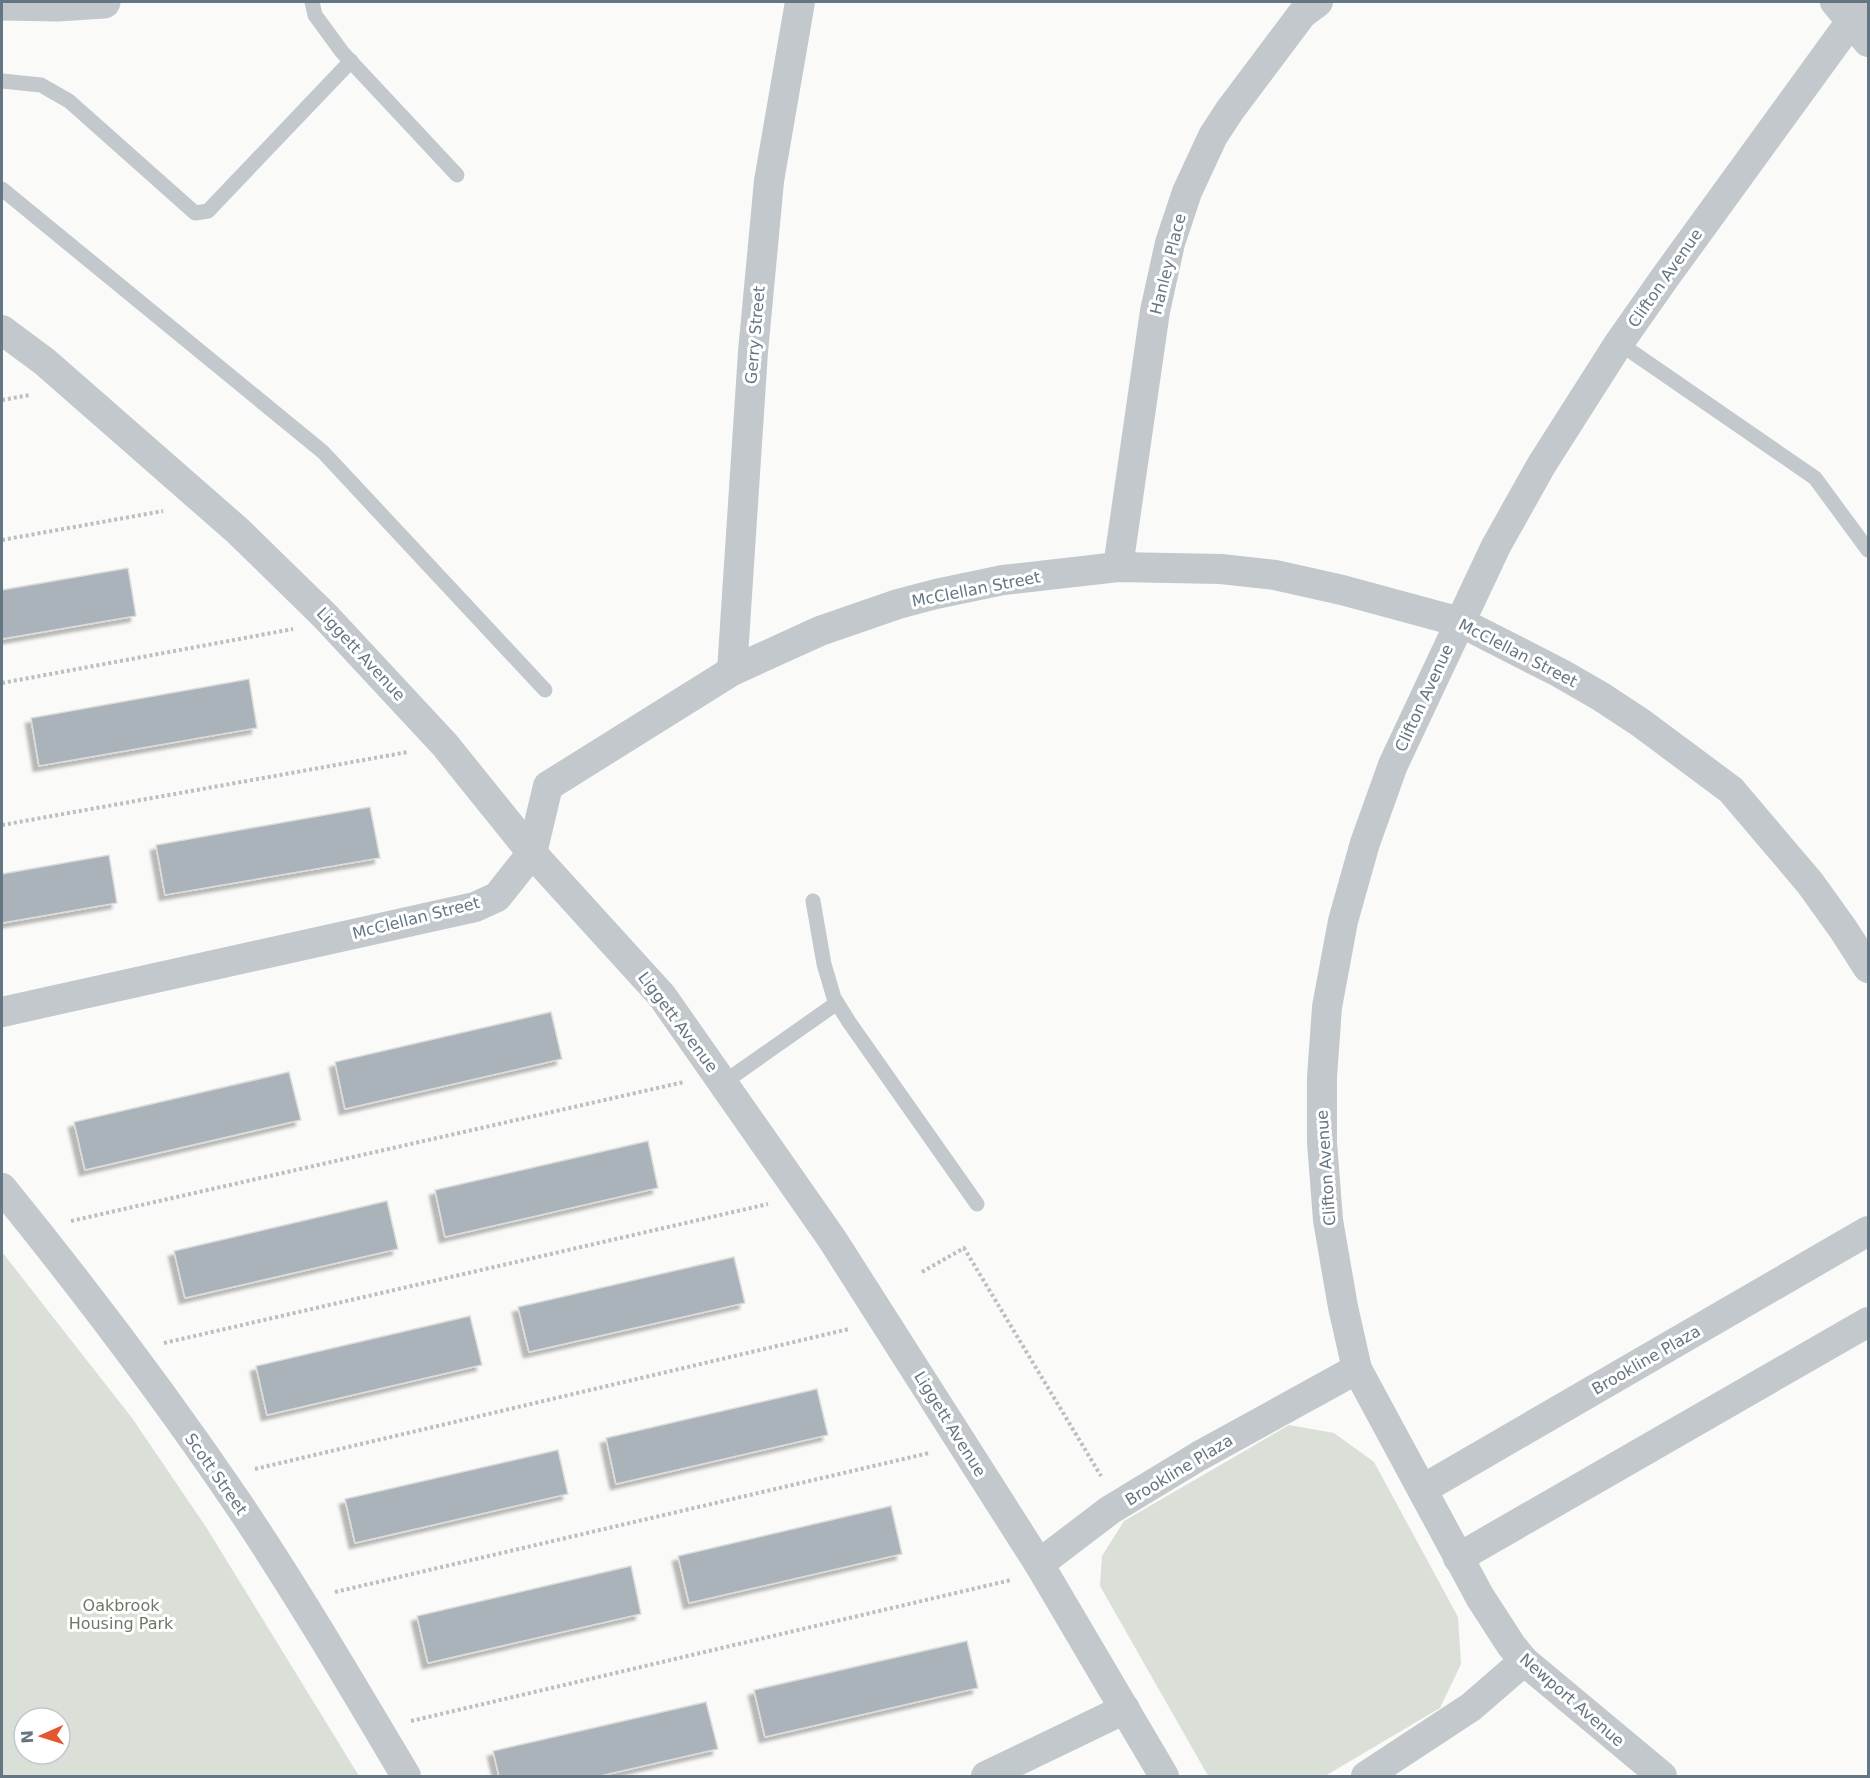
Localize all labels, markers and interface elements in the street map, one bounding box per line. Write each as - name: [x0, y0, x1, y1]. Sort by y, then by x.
- street label: Hanley Place: [1146, 212, 1190, 316]
- street label: Clifton Avenue: [1624, 225, 1706, 331]
- street label: Gerry Street: [741, 285, 769, 385]
- street label: McClellan Street: [910, 567, 1042, 611]
- street label: Liggett Avenue: [313, 603, 409, 705]
- street label: McClellan Street: [1456, 615, 1580, 691]
- street label: Clifton Avenue: [1391, 641, 1457, 755]
- street label: McClellan Street: [350, 893, 482, 943]
- street label: Liggett Avenue: [634, 968, 722, 1076]
- street label: Clifton Avenue: [1312, 1109, 1340, 1227]
- street label: Brookline Plaza: [1588, 1321, 1704, 1399]
- street label: Liggett Avenue: [910, 1368, 990, 1480]
- street label: Scott Street: [181, 1430, 251, 1518]
- street label: Brookline Plaza: [1122, 1430, 1236, 1510]
- park label: Oakbrook Housing Park: [69, 1596, 174, 1633]
- street label: Newport Avenue: [1516, 1649, 1628, 1751]
- north arrow: [12, 1706, 72, 1766]
- text: N: [18, 1730, 37, 1744]

